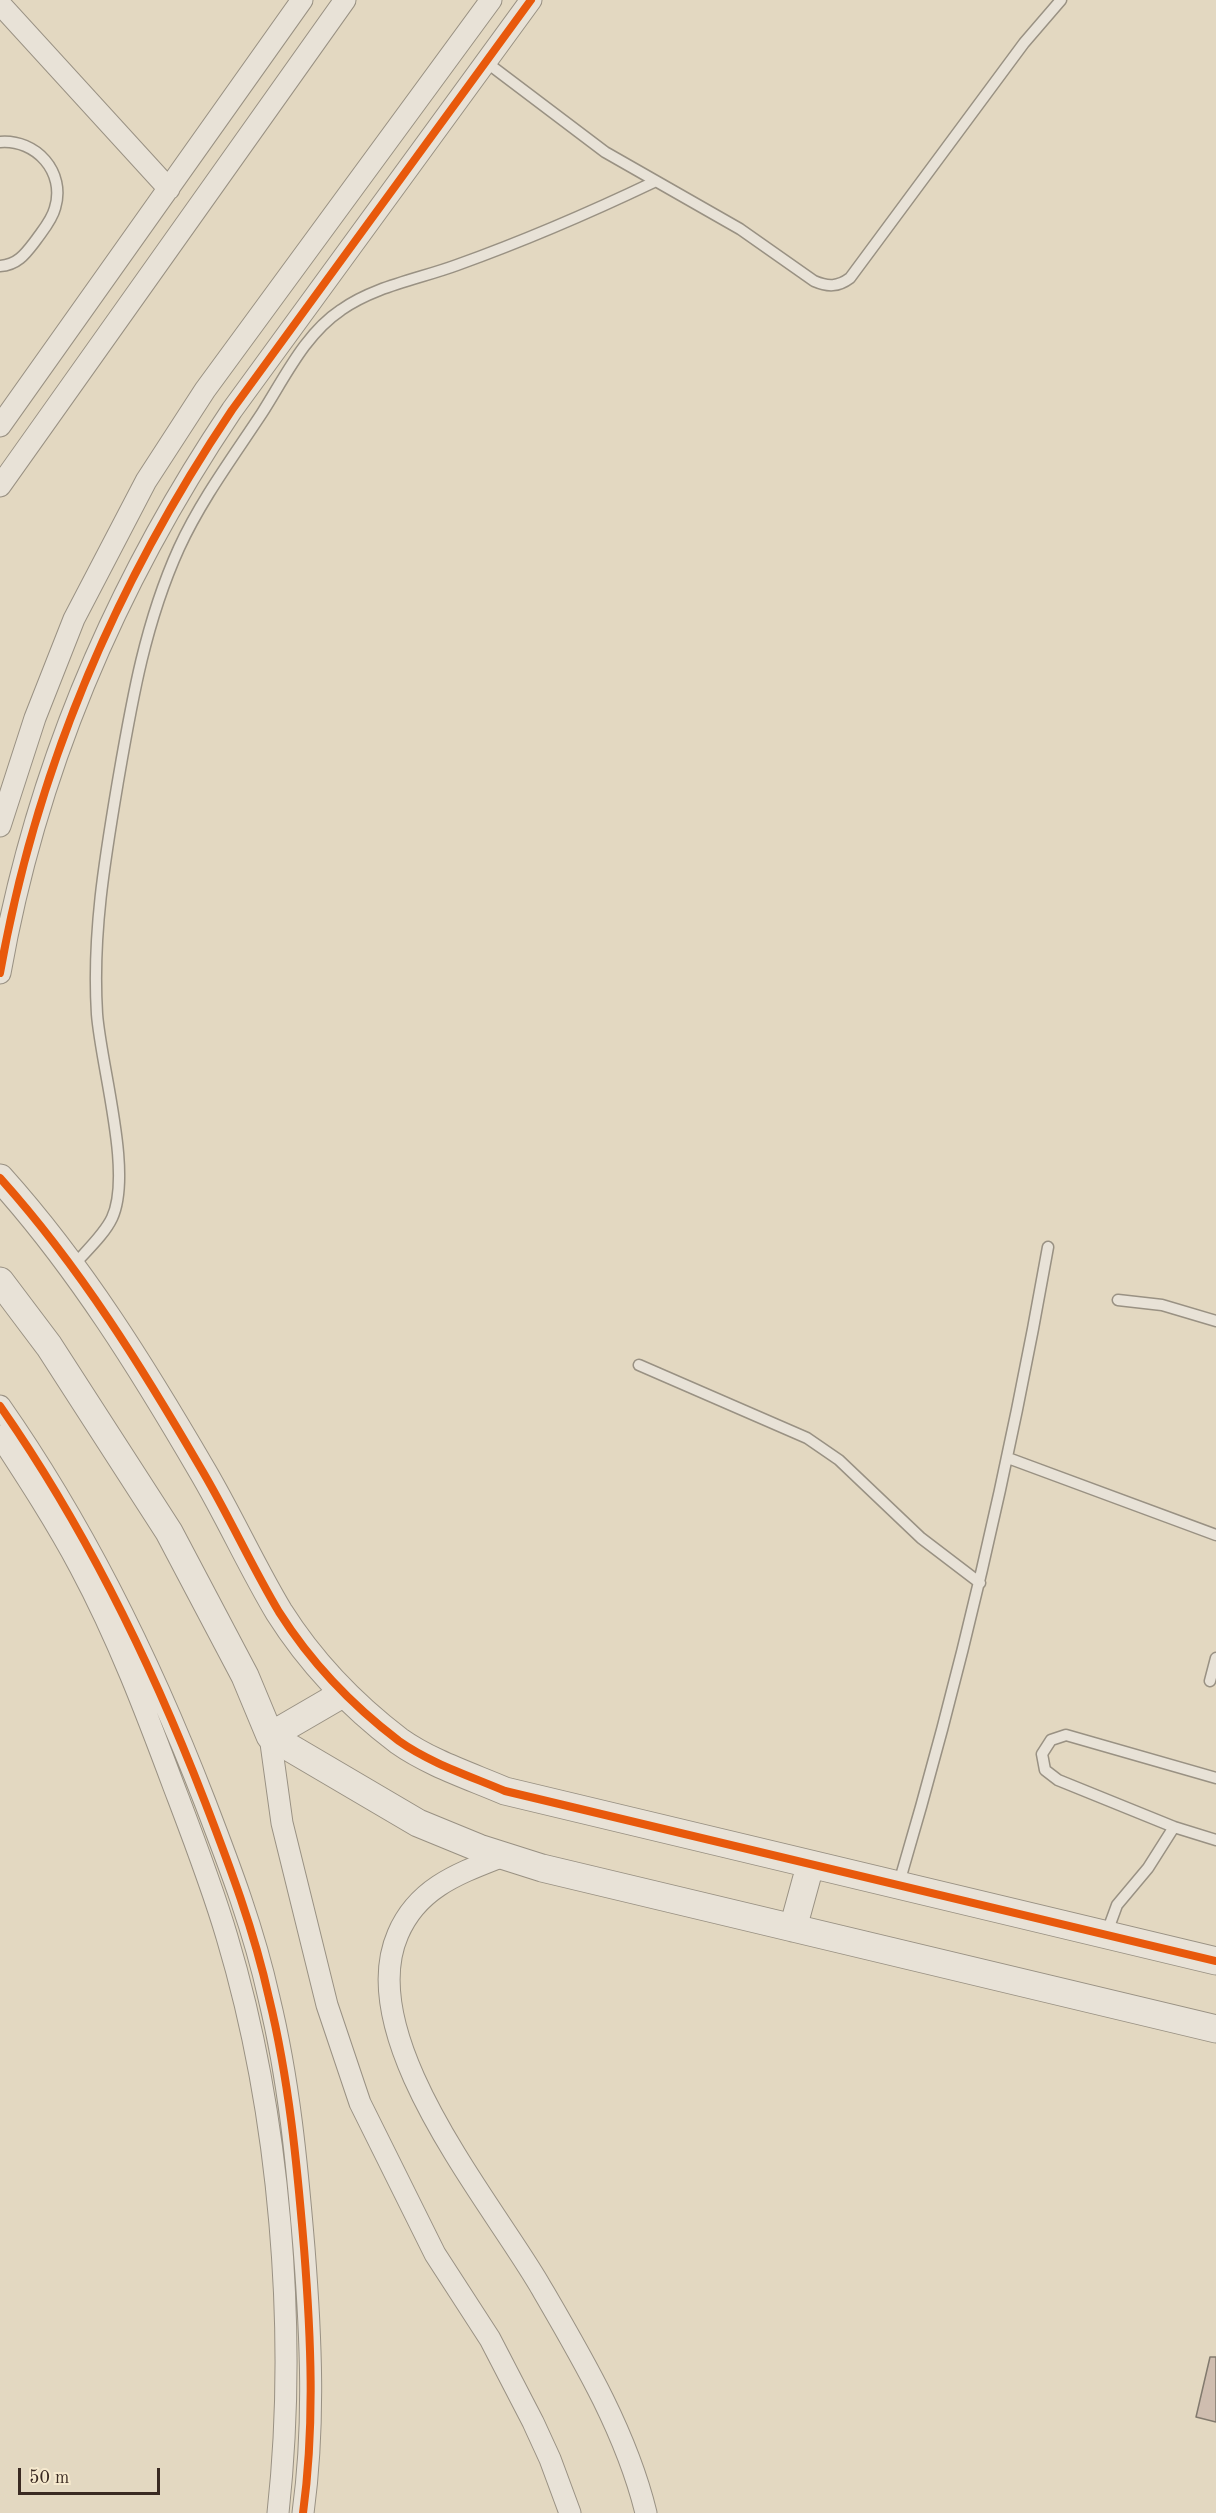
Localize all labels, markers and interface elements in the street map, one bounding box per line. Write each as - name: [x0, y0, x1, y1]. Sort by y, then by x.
- scale bar: [21, 2456, 164, 2494]
- text: 50 m: [29, 2469, 69, 2487]

